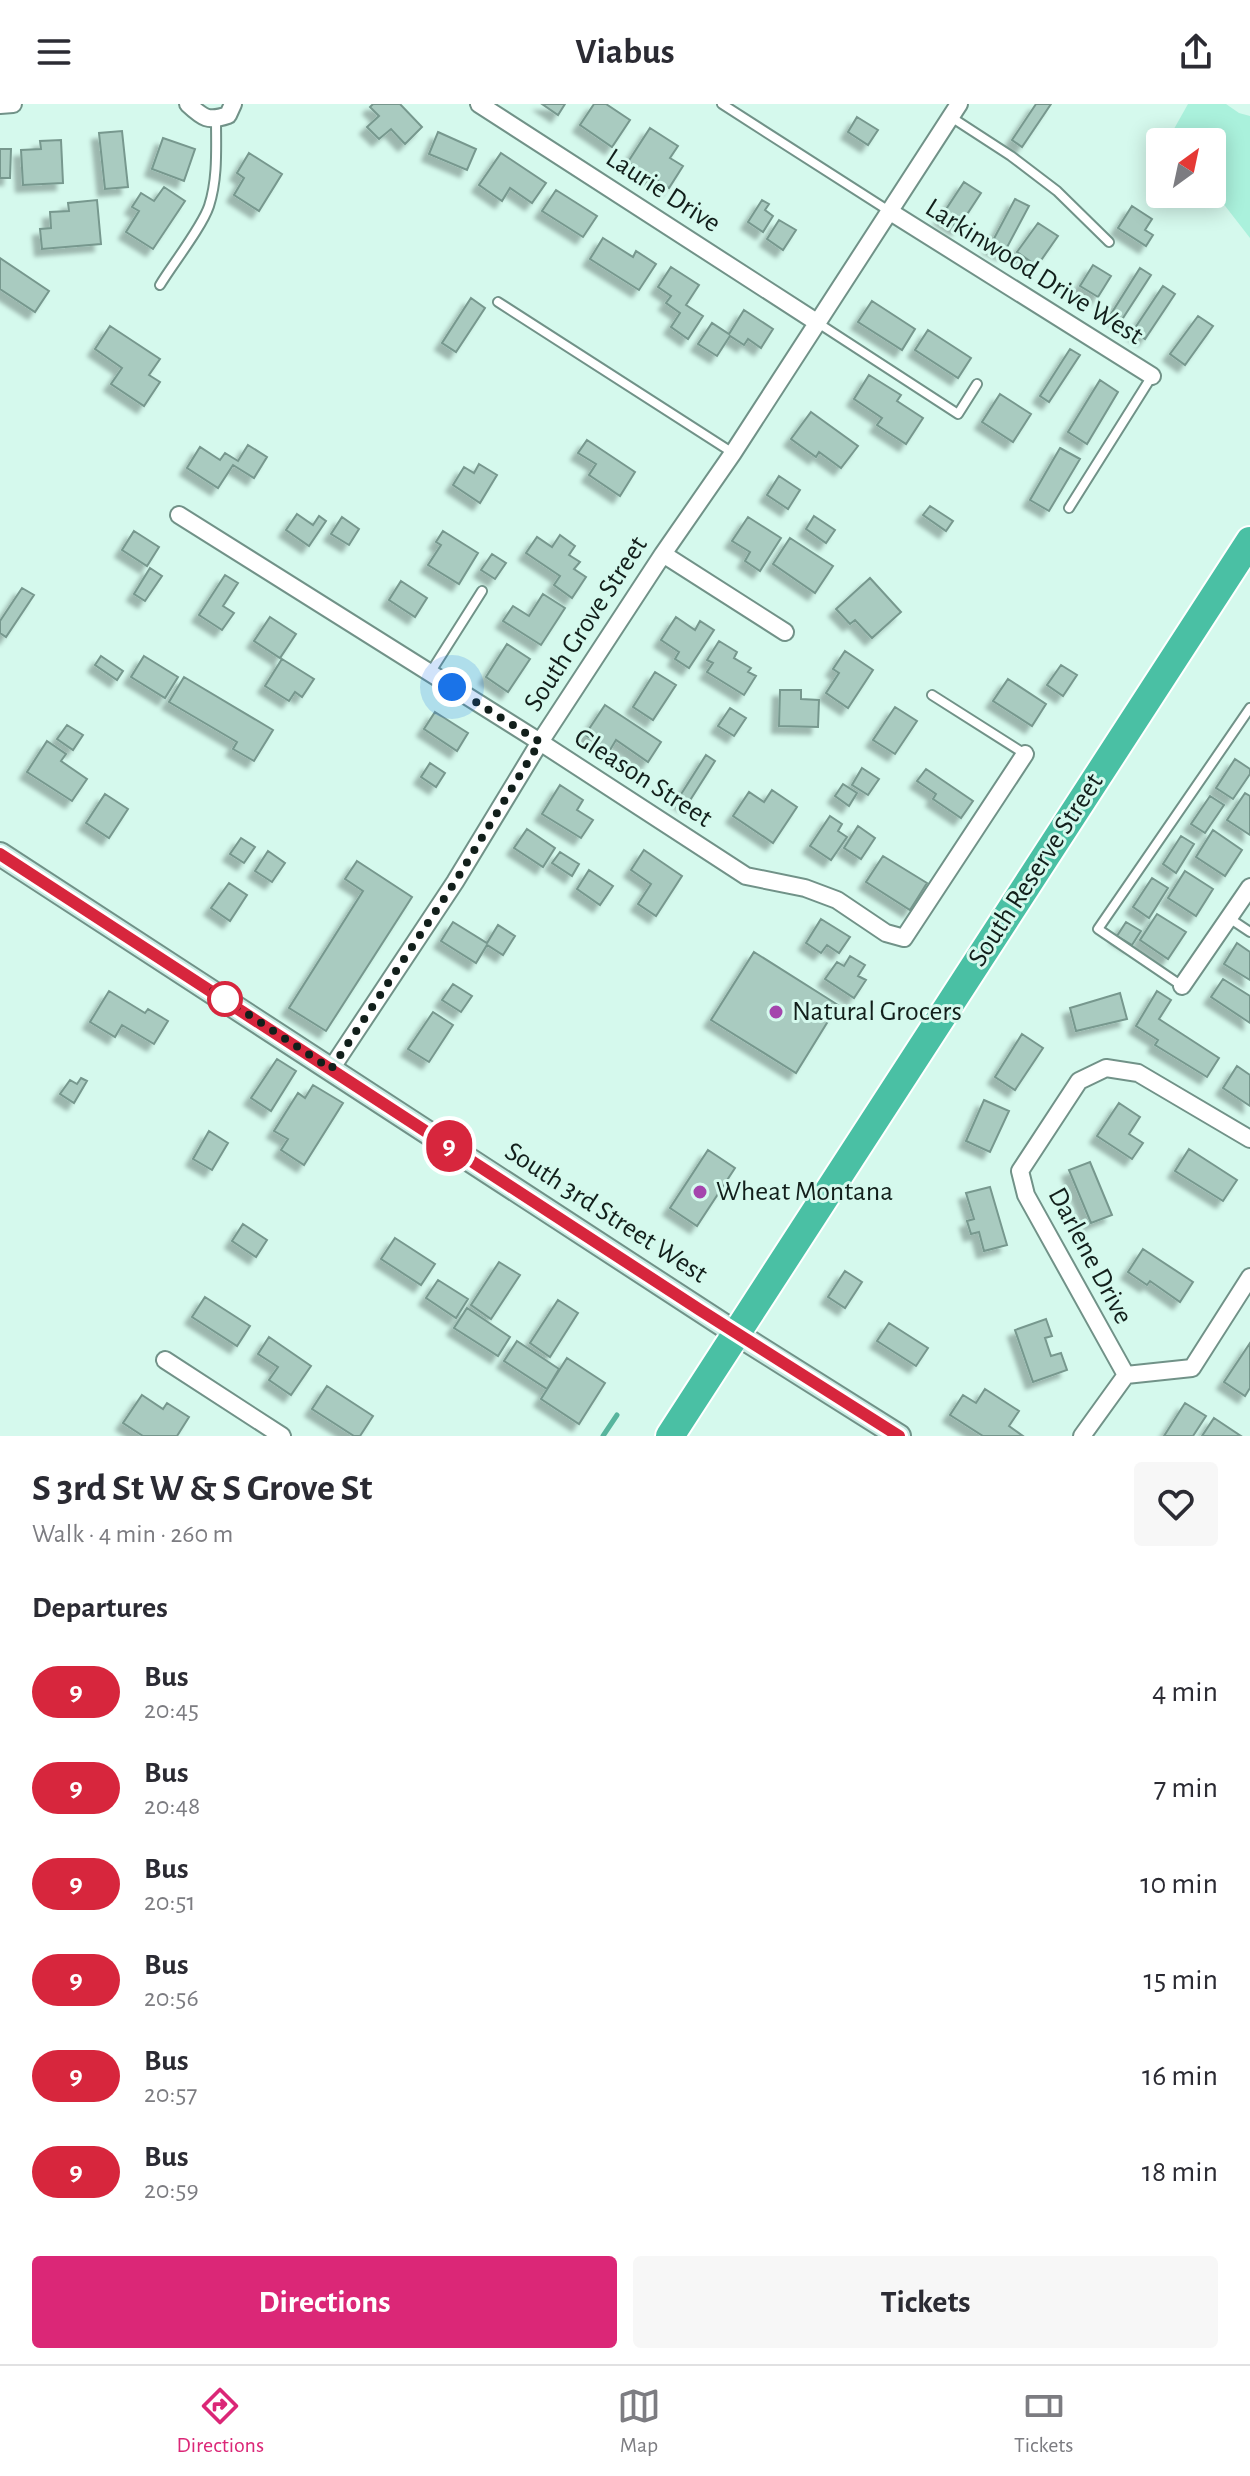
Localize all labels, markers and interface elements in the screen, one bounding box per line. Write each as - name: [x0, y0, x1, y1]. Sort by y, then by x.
- icon: menu: [32, 30, 76, 74]
- icon: share: [1174, 30, 1218, 74]
- text: Viabus: [575, 34, 675, 70]
- north arrow: [1146, 128, 1226, 208]
- map controls: [1146, 128, 1226, 208]
- street label: Laurie Drive: [601, 144, 725, 238]
- street label: Larkinwood Drive West: [920, 194, 1148, 350]
- street label: South Grove Street: [519, 531, 653, 716]
- your location: [432, 667, 472, 707]
- street label: Gleason Street: [569, 723, 717, 833]
- street label: South Reserve Street: [963, 768, 1109, 971]
- unlabelled marker: [208, 982, 242, 1016]
- place label: Natural Grocers: [792, 998, 962, 1026]
- marker: Natural Grocers: [767, 1003, 785, 1021]
- line badge: 9: [423, 1120, 475, 1172]
- text: 9: [442, 1132, 456, 1160]
- street label: South 3rd Street West: [500, 1137, 712, 1289]
- place label: Wheat Montana: [716, 1178, 893, 1206]
- marker: Wheat Montana: [691, 1183, 709, 1201]
- street label: Darlene Drive: [1042, 1183, 1138, 1329]
- button: heart: [1134, 1462, 1218, 1546]
- text: S 3rd St W & S Grove St: [32, 1470, 372, 1508]
- text: Walk · 4 min · 260 m: [32, 1521, 233, 1547]
- text: Departures: [32, 1593, 168, 1623]
- text: Bus: [144, 1662, 189, 1692]
- text: 4 min: [1152, 1677, 1218, 1707]
- text: 9: [69, 1678, 83, 1706]
- text: 20:45: [144, 1697, 199, 1723]
- text: Bus: [144, 1758, 189, 1788]
- text: 7 min: [1154, 1773, 1218, 1803]
- text: 9: [69, 1774, 83, 1802]
- text: 20:48: [144, 1793, 200, 1819]
- text: Bus: [144, 1854, 189, 1884]
- text: 10 min: [1140, 1869, 1218, 1899]
- text: 9: [69, 1870, 83, 1898]
- text: 20:51: [144, 1889, 195, 1915]
- text: Bus: [144, 1950, 189, 1980]
- text: 15 min: [1143, 1965, 1218, 1995]
- text: 9: [69, 1966, 83, 1994]
- text: 20:56: [144, 1985, 199, 2011]
- text: Bus: [144, 2046, 189, 2076]
- text: 16 min: [1142, 2061, 1218, 2091]
- text: 9: [69, 2062, 83, 2090]
- text: 20:57: [144, 2081, 197, 2107]
- text: Bus: [144, 2142, 189, 2172]
- text: 18 min: [1142, 2157, 1218, 2187]
- text: 9: [69, 2158, 83, 2186]
- text: 20:59: [144, 2177, 199, 2203]
- button: Directions: [32, 2256, 617, 2348]
- button: Tickets: [633, 2256, 1218, 2348]
- tab: Directions: [176, 2384, 264, 2458]
- tab: Map: [617, 2384, 661, 2458]
- tab: Tickets: [1014, 2384, 1074, 2458]

